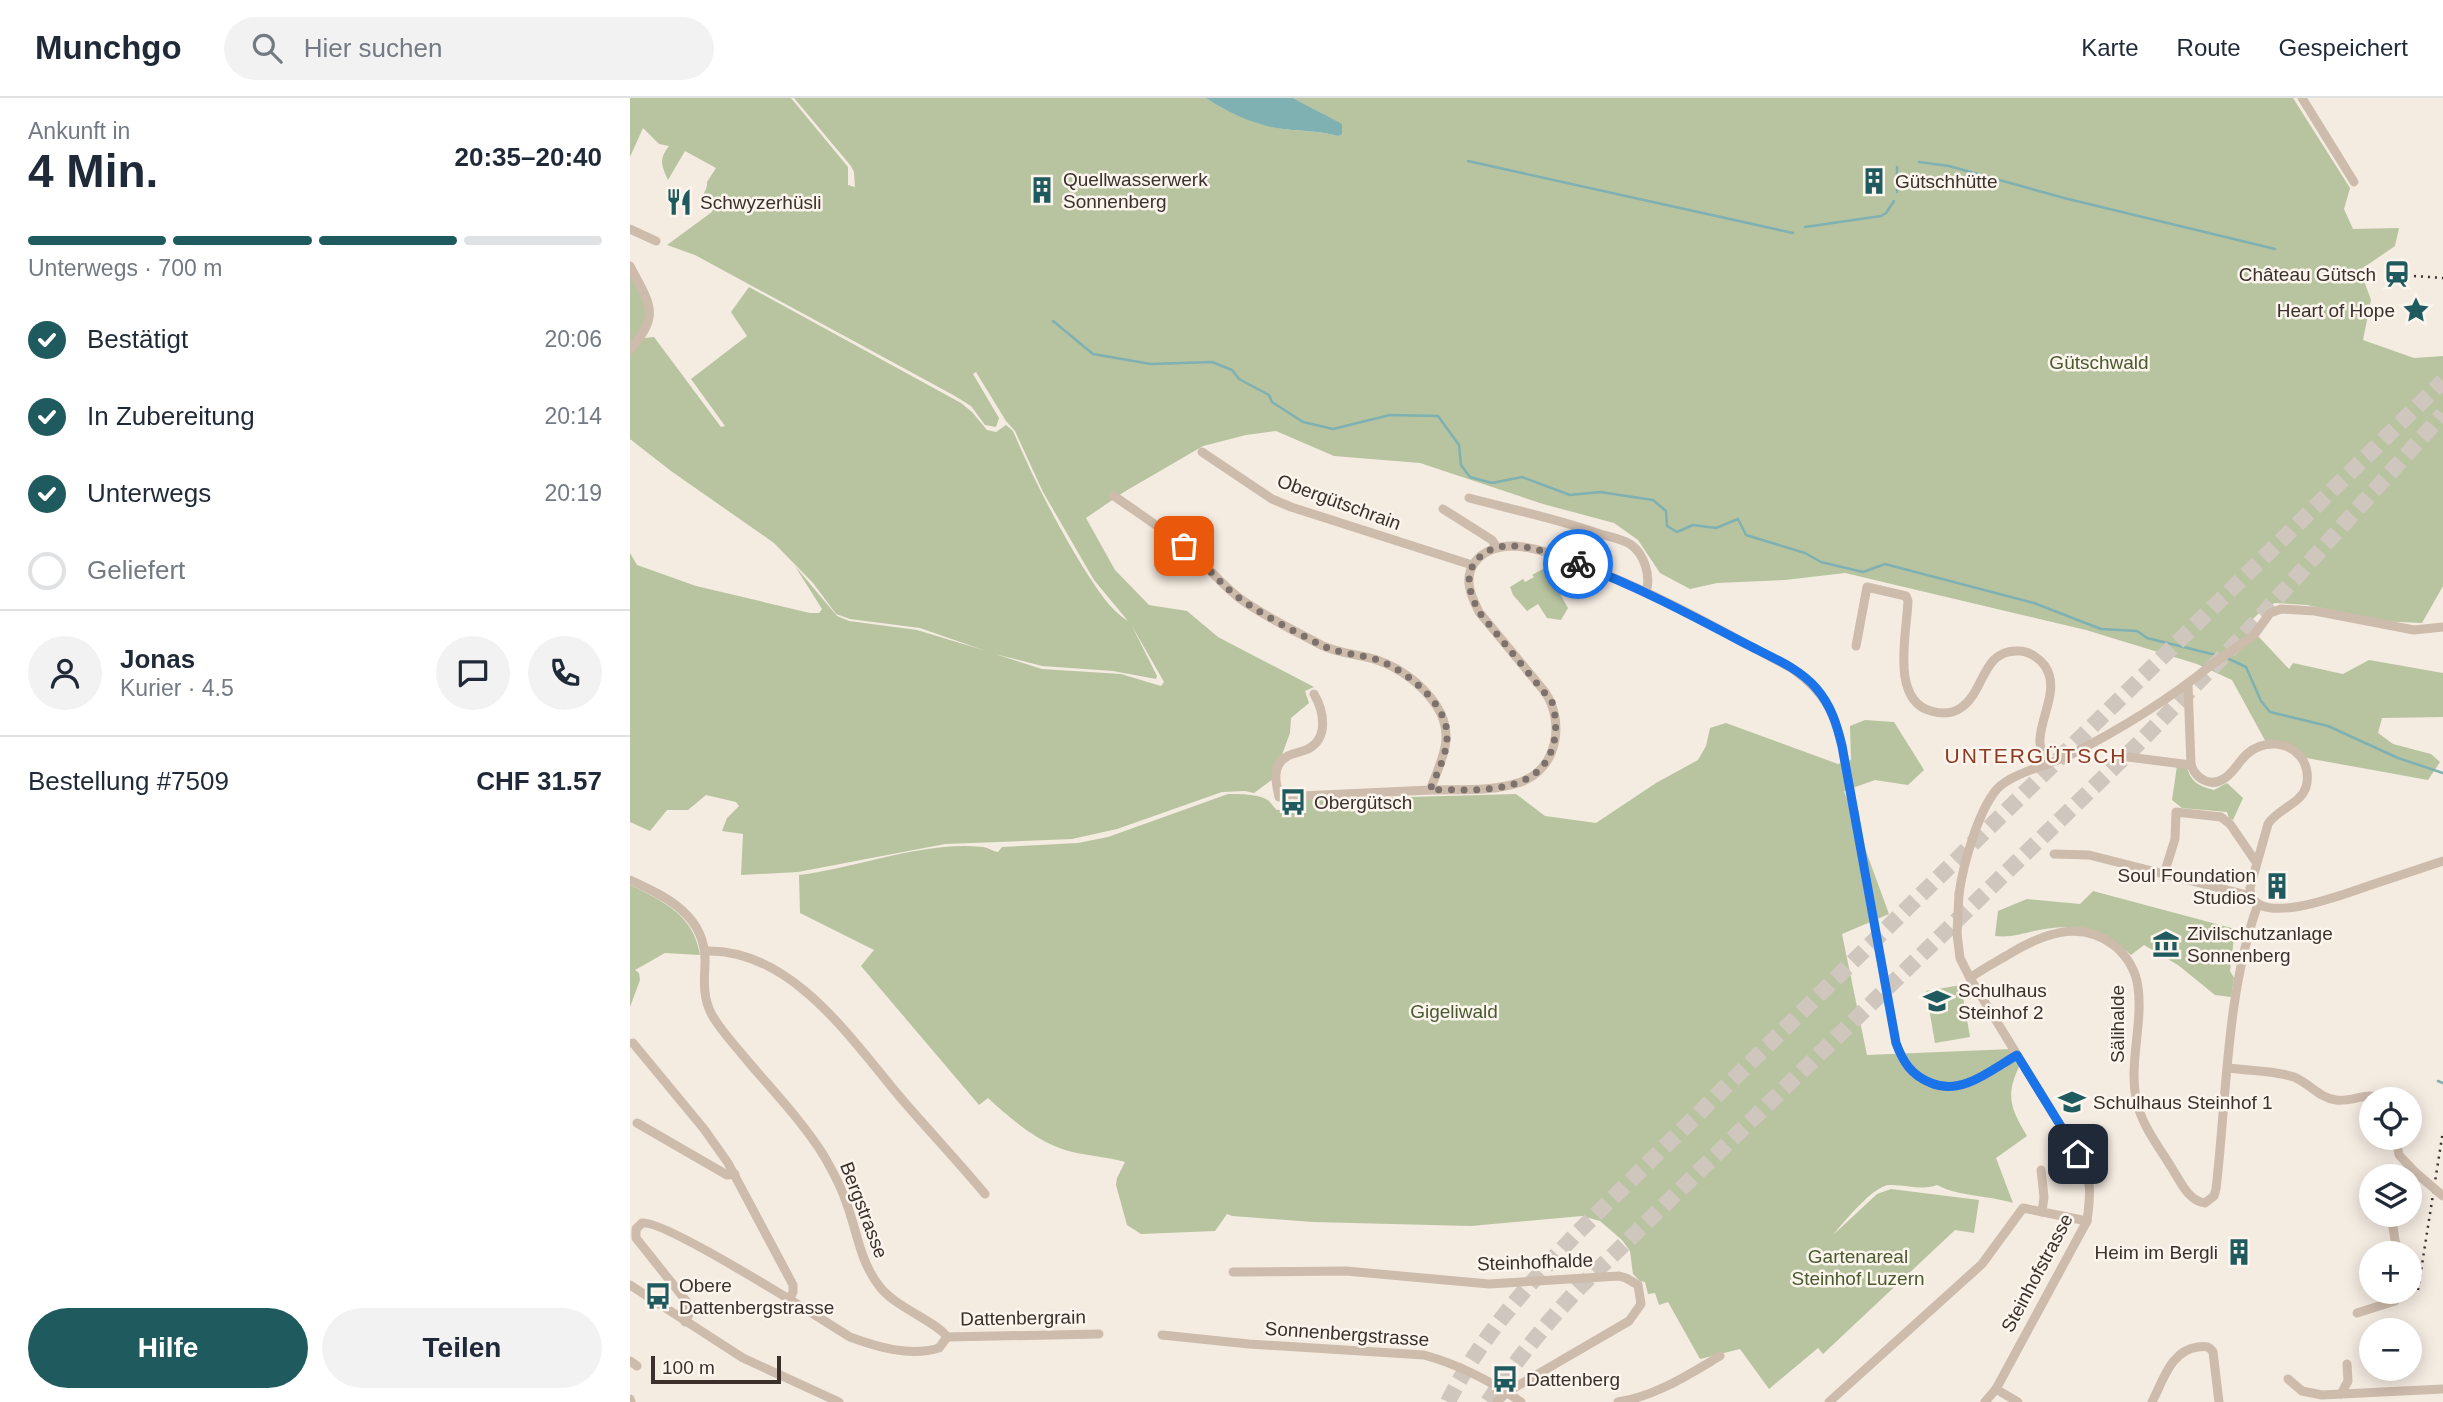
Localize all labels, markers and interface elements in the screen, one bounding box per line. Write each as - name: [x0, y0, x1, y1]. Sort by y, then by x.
- search box: [224, 17, 714, 80]
- text: Munchgo: [35, 29, 182, 66]
- icon: search: [248, 29, 286, 67]
- text: Hier suchen: [304, 33, 442, 63]
- text: Karte: [2081, 34, 2139, 61]
- text: Route: [2177, 34, 2241, 61]
- text: Gespeichert: [2279, 34, 2408, 61]
- text: Ankunft in: [28, 118, 130, 144]
- text: 20:35–20:40: [455, 142, 602, 172]
- text: 4 Min.: [28, 145, 158, 197]
- building icon: Gütschhütte: [1859, 166, 1889, 196]
- place label: Quellwasserwerk Sonnenberg: [1063, 169, 1208, 212]
- place label: Gütschhütte: [1895, 171, 1997, 192]
- building icon: Quellwasserwerk Sonnenberg: [1027, 175, 1057, 205]
- restaurant icon: Schwyzerhüsli: [664, 187, 694, 217]
- place label: Schwyzerhüsli: [700, 192, 821, 213]
- text: Unterwegs · 700 m: [28, 255, 222, 281]
- station icon: Château Gütsch: [2382, 259, 2412, 289]
- place label: Château Gütsch: [2239, 264, 2376, 285]
- place icon: Heart of Hope: [2401, 295, 2431, 325]
- place label: Heart of Hope: [2277, 300, 2395, 321]
- icon: check: [28, 321, 66, 359]
- text: Bestätigt: [87, 324, 188, 354]
- text: 20:06: [544, 326, 602, 352]
- park label: Gütschwald: [2049, 352, 2149, 373]
- icon: check: [28, 398, 66, 436]
- text: In Zubereitung: [87, 401, 255, 431]
- text: 20:14: [544, 403, 602, 429]
- street label: Obergütschrain: [1274, 470, 1404, 534]
- icon: check: [28, 475, 66, 513]
- text: Unterwegs: [87, 478, 211, 508]
- text: 20:19: [544, 480, 602, 506]
- pin: [1154, 516, 1214, 576]
- icon: bag: [1165, 527, 1203, 565]
- courier: [1543, 529, 1613, 599]
- icon: bike: [1559, 545, 1597, 583]
- text: Geliefert: [87, 555, 185, 585]
- button: person: [28, 636, 102, 710]
- button: chat: [436, 636, 510, 710]
- button: phone: [528, 636, 602, 710]
- text: Jonas: [120, 644, 195, 674]
- text: Kurier · 4.5: [120, 675, 234, 701]
- district label: UNTERGÜTSCH: [1945, 744, 2128, 767]
- text: Bestellung #7509: [28, 766, 229, 796]
- text: CHF 31.57: [476, 766, 602, 796]
- bus stop icon: Obergütsch: [1278, 787, 1308, 817]
- place label: Obergütsch: [1314, 792, 1412, 813]
- place label: Soul Foundation Studios: [2118, 865, 2256, 908]
- building icon: Soul Foundation Studios: [2262, 871, 2292, 901]
- place label: Zivilschutzanlage Sonnenberg: [2187, 923, 2333, 966]
- museum icon: Zivilschutzanlage Sonnenberg: [2151, 929, 2181, 959]
- place label: Schulhaus Steinhof 2: [1958, 980, 2047, 1023]
- street label: Sälihalde: [2107, 985, 2128, 1063]
- school or university icon: Schulhaus Steinhof 2: [1922, 986, 1952, 1016]
- park label: Gigeliwald: [1410, 1001, 1498, 1022]
- school or university icon: Schulhaus Steinhof 1: [2057, 1087, 2087, 1117]
- map controls: [2359, 1087, 2422, 1381]
- button: locate: [2359, 1087, 2422, 1150]
- place label: Schulhaus Steinhof 1: [2093, 1092, 2273, 1113]
- pin: [2048, 1124, 2108, 1184]
- icon: home: [2059, 1135, 2097, 1173]
- street label: Bergstrasse: [836, 1159, 892, 1261]
- button: layers: [2359, 1164, 2422, 1227]
- street label: Steinhofstrasse: [1997, 1210, 2077, 1336]
- building icon: Heim im Bergli: [2224, 1237, 2254, 1267]
- button: +: [2359, 1241, 2422, 1304]
- place label: Heim im Bergli: [2094, 1242, 2218, 1263]
- park label: Gartenareal Steinhof Luzern: [1791, 1246, 1925, 1289]
- street label: Steinhofhalde: [1477, 1249, 1593, 1275]
- place label: Obere Dattenbergstrasse: [679, 1275, 834, 1318]
- bus stop icon: Obere Dattenbergstrasse: [643, 1281, 673, 1311]
- street label: Dattenbergrain: [960, 1306, 1086, 1330]
- button: Hilfe: [28, 1308, 308, 1388]
- button: Teilen: [322, 1308, 602, 1388]
- street label: Sonnenbergstrasse: [1264, 1318, 1430, 1350]
- button: −: [2359, 1318, 2422, 1381]
- scale bar: [651, 1353, 780, 1385]
- text: 100 m: [662, 1357, 715, 1378]
- bus stop icon: Dattenberg: [1490, 1364, 1520, 1394]
- place label: Dattenberg: [1526, 1369, 1620, 1390]

